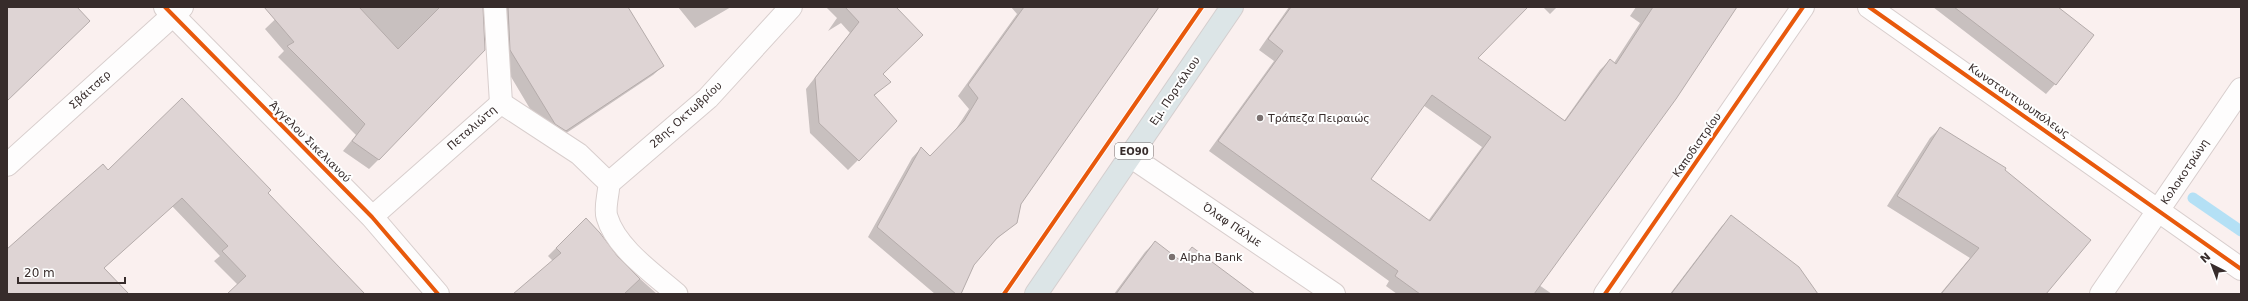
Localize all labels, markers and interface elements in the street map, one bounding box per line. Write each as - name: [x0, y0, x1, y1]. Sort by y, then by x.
- street label: Εμ. Πορτάλιου: [1147, 54, 1203, 128]
- street label: Κωνσταντινουπόλεως: [1966, 61, 2072, 141]
- street label: Σβάιτσερ: [67, 68, 113, 112]
- street label: 28ης Οκτωβρίου: [647, 79, 725, 151]
- street label: Άγγελου Σικελιανού: [267, 99, 353, 185]
- street label: Πεταλιώτη: [445, 103, 499, 153]
- street label: Καποδιστρίου: [1670, 110, 1724, 180]
- place label: Τράπεζα Πειραιώς: [1267, 112, 1370, 125]
- marker: Τράπεζα Πειραιώς: [1255, 113, 1265, 123]
- street label: Κολοκοτρώνη: [2158, 137, 2212, 207]
- road number: ΕΟ90: [1115, 143, 1153, 159]
- street label: Όλαφ Πάλμε: [1199, 200, 1264, 250]
- north arrow: [2192, 245, 2232, 285]
- text: N: [2198, 250, 2213, 266]
- place label: Alpha Bank: [1180, 251, 1243, 264]
- marker: Alpha Bank: [1167, 252, 1177, 262]
- scale bar: [18, 259, 125, 285]
- text: 20 m: [24, 266, 55, 280]

